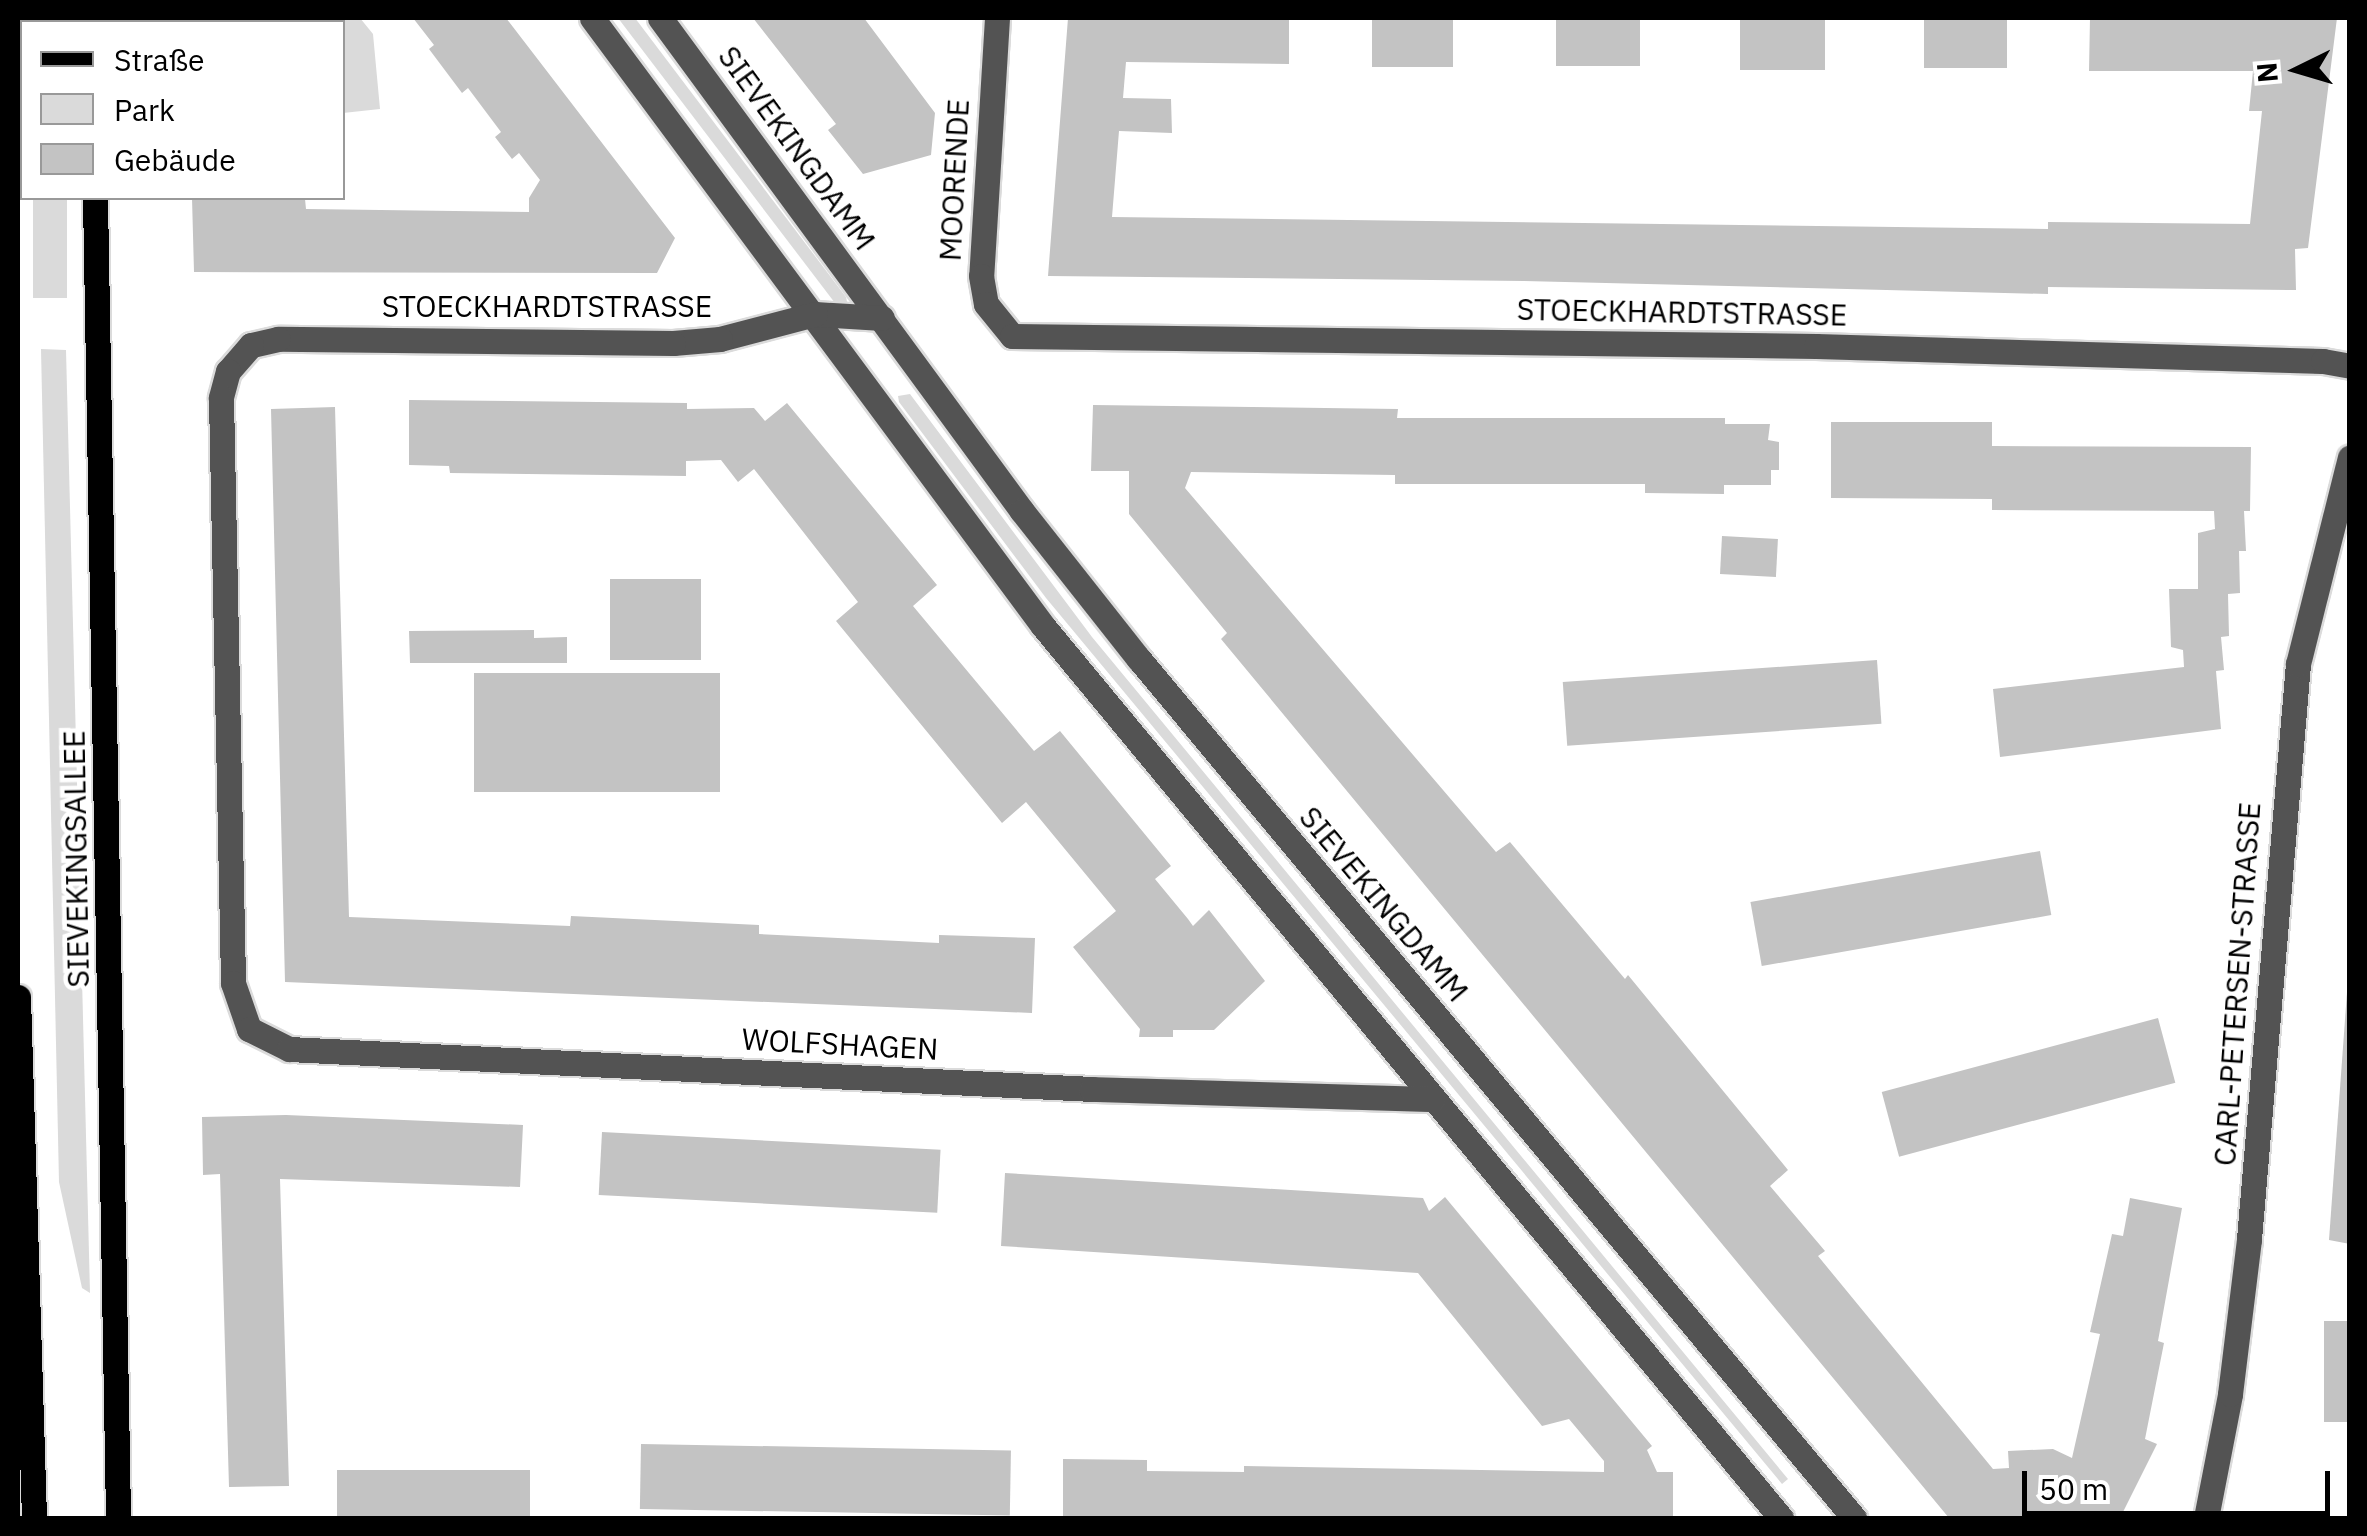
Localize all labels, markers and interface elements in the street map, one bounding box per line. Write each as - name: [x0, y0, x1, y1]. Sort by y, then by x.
- legend: [20, 20, 345, 200]
- north arrow: [2247, 20, 2347, 120]
- street label: SIEVEKINGDAMM: [711, 39, 883, 257]
- text: Straße: [114, 40, 205, 79]
- text: N: [2247, 61, 2286, 84]
- text: Park: [114, 90, 175, 129]
- street label: MOORENDE: [932, 98, 976, 262]
- text: Gebäude: [114, 140, 236, 179]
- street label: STOECKHARDTSTRASSE: [382, 288, 712, 324]
- street label: STOECKHARDTSTRASSE: [1516, 291, 1848, 333]
- street label: SIEVEKINGSALLEE: [56, 730, 96, 988]
- street label: SIEVEKINGDAMM: [1292, 799, 1476, 1009]
- street label: CARL-PETERSEN-STRASSE: [2206, 801, 2268, 1167]
- street label: WOLFSHAGEN: [741, 1021, 939, 1067]
- scale bar: [2027, 1451, 2334, 1513]
- text: 50 m: [2039, 1469, 2108, 1508]

